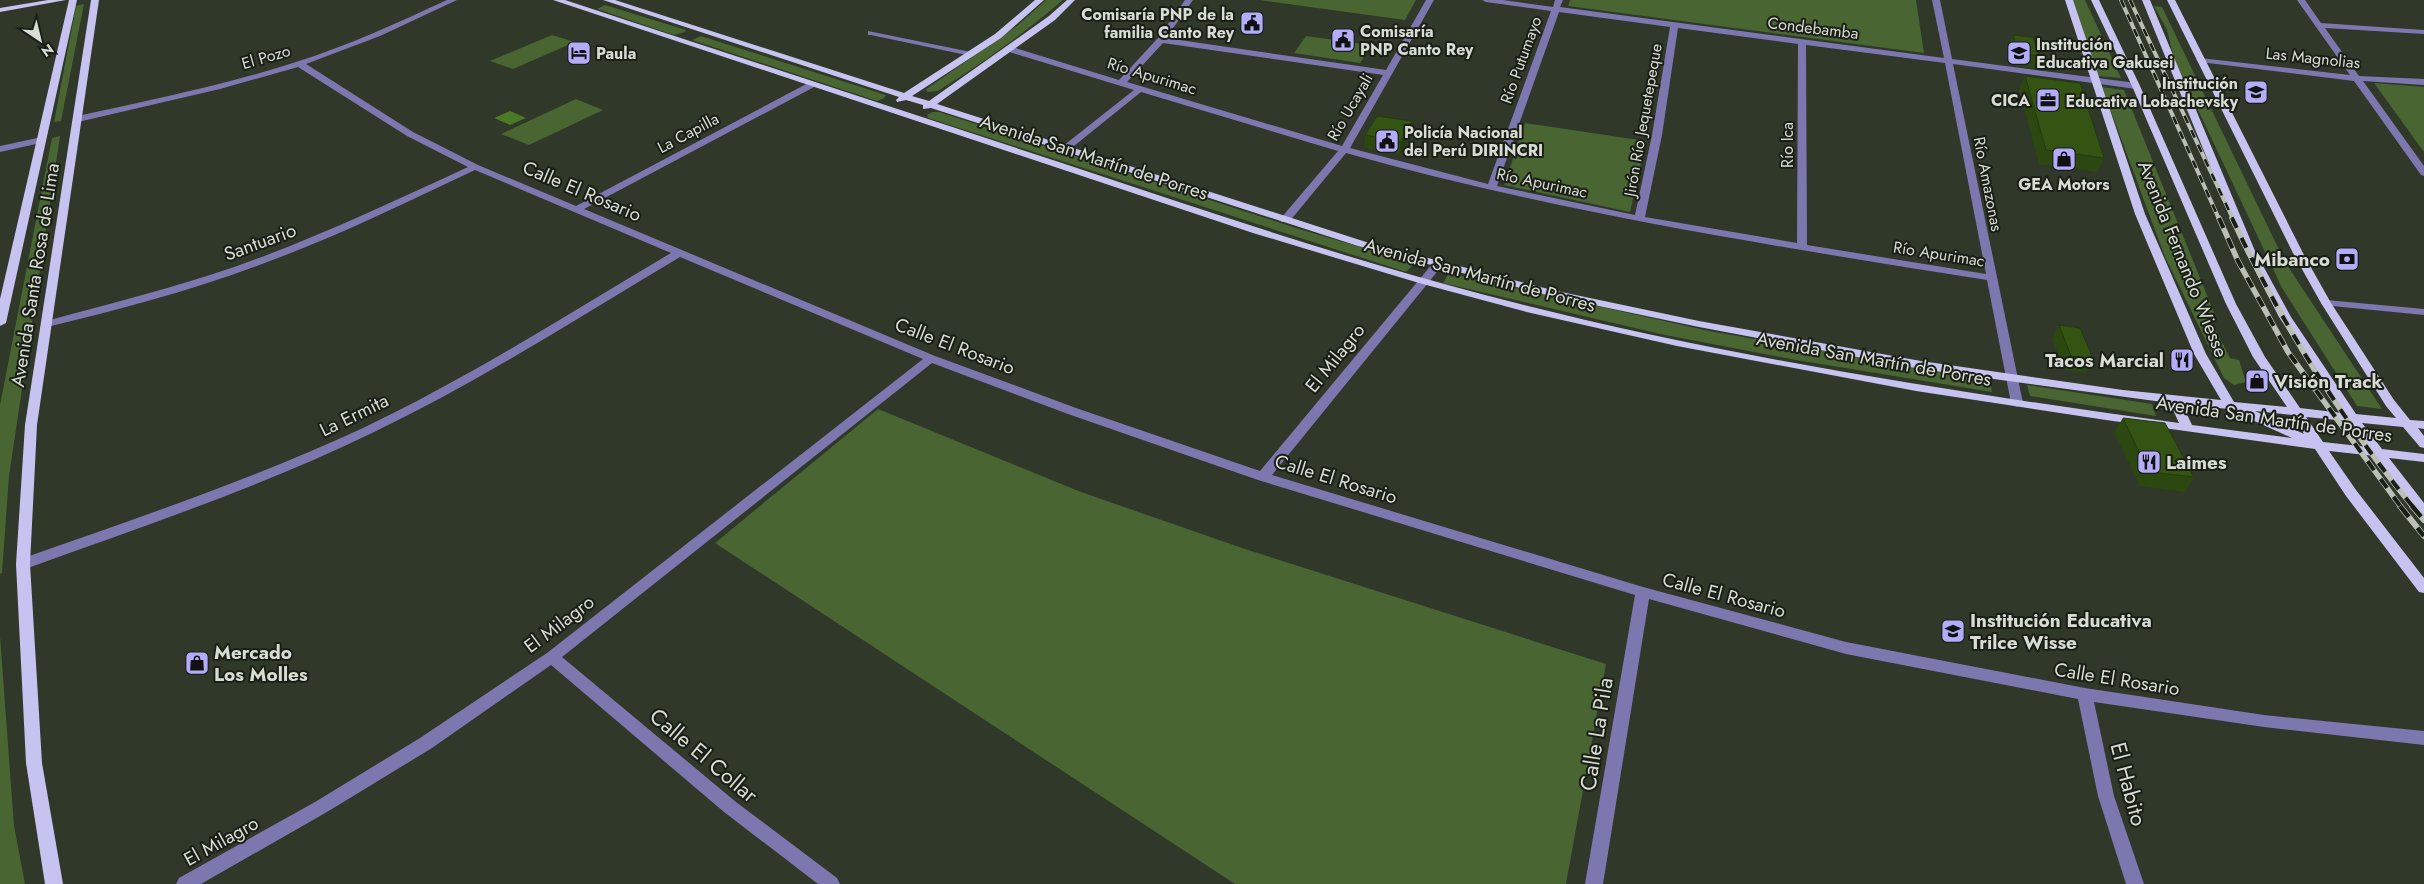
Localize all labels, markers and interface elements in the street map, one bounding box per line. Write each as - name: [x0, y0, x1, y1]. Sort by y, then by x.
- place label: Comisaría PNP de la familia Canto Rey: [1081, 3, 1235, 44]
- public building icon: Comisaría PNP de la familia Canto Rey: [1239, 10, 1265, 36]
- street label: Condebamba: [1766, 11, 1860, 45]
- street label: Río Putumayo: [1495, 13, 1548, 107]
- north arrow: [15, 15, 65, 65]
- place label: Comisaría PNP Canto Rey: [1360, 20, 1474, 61]
- public building icon: Comisaría PNP Canto Rey: [1330, 27, 1356, 53]
- place label: Institución Educativa Gakusei: [2036, 33, 2173, 74]
- text: N: [37, 39, 58, 62]
- street label: El Pozo: [239, 39, 293, 75]
- hotel icon: Paula: [566, 40, 592, 66]
- school or university icon: Institución Educativa Gakusei: [2006, 40, 2032, 66]
- place label: Paula: [596, 42, 636, 65]
- street label: Jirón Río Jequetepeque: [1618, 42, 1668, 200]
- street label: Las Magnolias: [2265, 42, 2361, 74]
- street label: Río Apurimac: [1105, 52, 1199, 100]
- street label: Río Ucayali: [1321, 69, 1379, 145]
- place label: Institución Educativa Lobachevsky: [2066, 72, 2239, 113]
- school or university icon: Institución Educativa Lobachevsky: [2243, 79, 2269, 105]
- office icon: CICA: [2035, 87, 2061, 113]
- place label: CICA: [1991, 89, 2030, 112]
- street label: La Capilla: [653, 107, 723, 159]
- street label: Avenida San Martín de Porres: [977, 107, 1212, 207]
- place label: Policía Nacional del Perú DIRINCRI: [1404, 121, 1543, 162]
- street label: Río Ica: [1776, 122, 1799, 168]
- public building icon: Policía Nacional del Perú DIRINCRI: [1374, 128, 1400, 154]
- street label: Río Amazonas: [1968, 135, 2008, 233]
- shop icon: GEA Motors: [2051, 146, 2077, 172]
- street label: Calle El Rosario: [518, 154, 646, 228]
- street label: Avenida Fernando Wiesse: [2131, 157, 2235, 362]
- street label: Avenida Santa Rosa de Lima: [4, 161, 66, 389]
- street label: Río Apurimac: [1495, 162, 1589, 204]
- place label: GEA Motors: [2018, 173, 2110, 196]
- street label: Santuario: [220, 216, 300, 268]
- street label: Avenida San Martín de Porres: [1361, 231, 1599, 319]
- street label: Río Apurimac: [1892, 235, 1986, 273]
- place label: Mibanco: [2254, 246, 2330, 273]
- bank icon: Mibanco: [2334, 246, 2360, 272]
- street label: Calle El Rosario: [891, 311, 1019, 381]
- street label: El Milagro: [1299, 318, 1371, 398]
- street label: Avenida San Martín de Porres: [1754, 325, 1994, 393]
- place label: Tacos Marcial: [2045, 347, 2164, 374]
- restaurant icon: Tacos Marcial: [2169, 347, 2195, 373]
- shop icon: Visión Track: [2244, 368, 2270, 394]
- place label: Visión Track: [2273, 368, 2383, 395]
- street label: La Ermita: [315, 387, 393, 443]
- street label: Avenida San Martín de Porres: [2154, 389, 2394, 449]
- street label: Calle El Rosario: [1272, 448, 1400, 510]
- restaurant icon: Laimes: [2136, 449, 2162, 475]
- place label: Laimes: [2166, 449, 2227, 476]
- street label: Calle El Rosario: [1659, 566, 1789, 624]
- street label: El Milagro: [518, 589, 600, 659]
- place label: Institución Educativa Trilce Wisse: [1970, 607, 2152, 656]
- school or university icon: Institución Educativa Trilce Wisse: [1940, 618, 1966, 644]
- place label: Mercado Los Molles: [214, 639, 308, 688]
- shop icon: Mercado Los Molles: [184, 650, 210, 676]
- street label: Calle El Rosario: [2052, 656, 2182, 702]
- street label: Calle La Pila: [1571, 675, 1621, 793]
- street label: Calle El Collar: [643, 700, 765, 810]
- street label: El Habito: [2102, 739, 2156, 829]
- street label: El Milagro: [179, 809, 263, 873]

